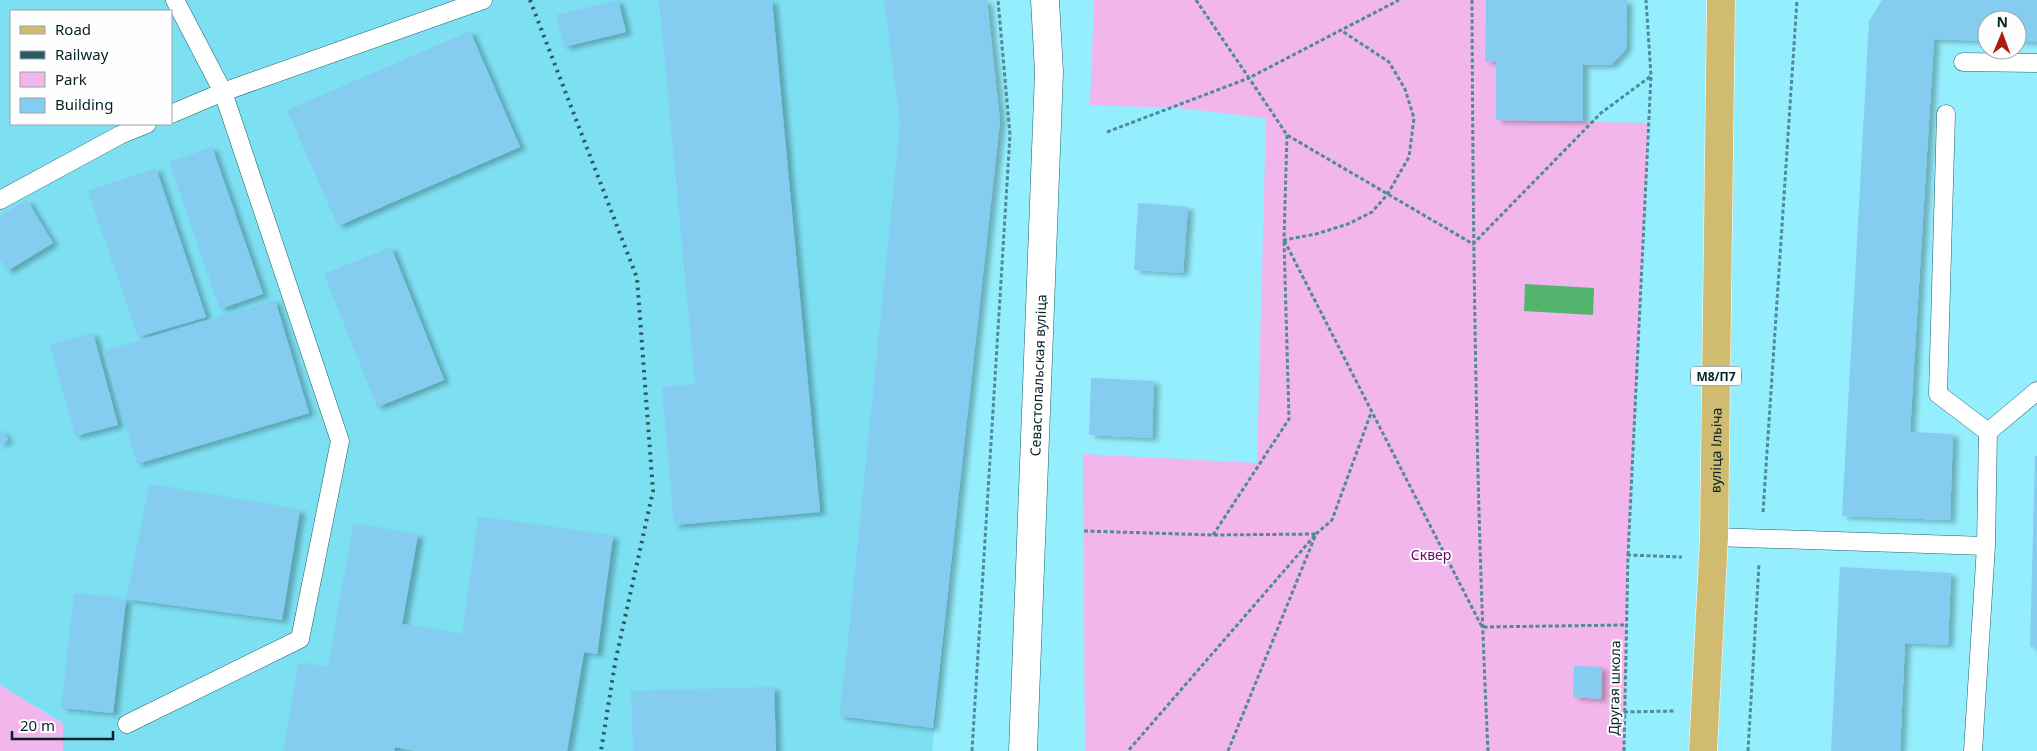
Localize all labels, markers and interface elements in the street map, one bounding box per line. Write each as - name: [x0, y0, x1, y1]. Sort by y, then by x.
- legend: [10, 10, 172, 125]
- north arrow: [1977, 10, 2027, 60]
- text: N: [1996, 12, 2008, 31]
- text: Road: [55, 19, 91, 39]
- text: Railway: [55, 44, 109, 64]
- text: Park: [55, 69, 87, 89]
- text: Building: [55, 94, 113, 114]
- street label: Севастопальская вуліца: [1025, 294, 1050, 457]
- road number: М8/П7: [1691, 366, 1741, 386]
- street label: вуліца Ільіча: [1705, 407, 1725, 493]
- park label: Сквер: [1411, 545, 1451, 564]
- street label: Другая школа: [1604, 640, 1624, 736]
- scale bar: [12, 708, 114, 740]
- text: 20 m: [20, 715, 55, 735]

